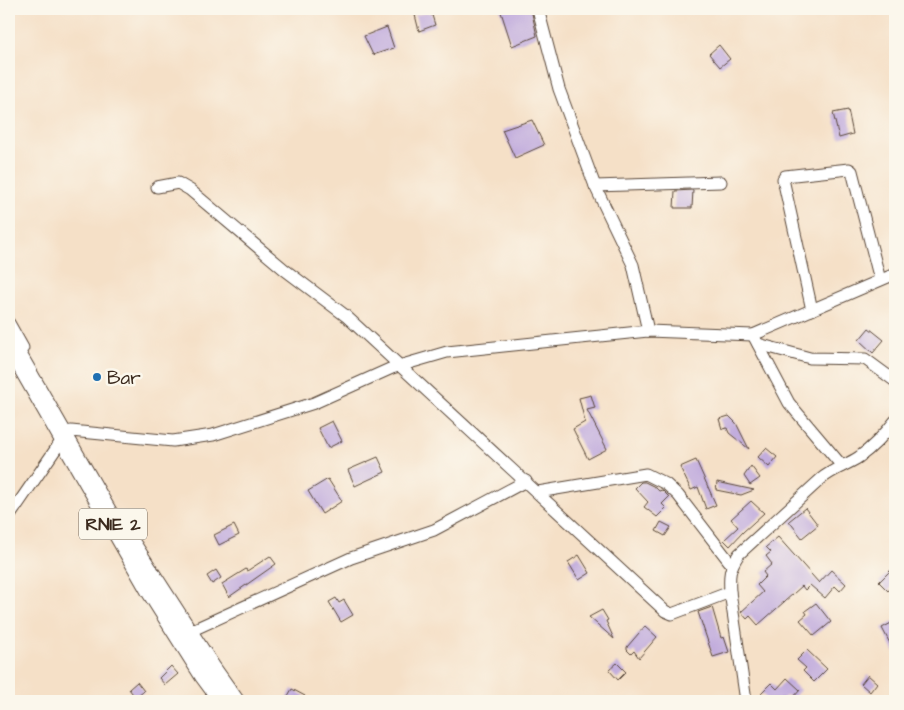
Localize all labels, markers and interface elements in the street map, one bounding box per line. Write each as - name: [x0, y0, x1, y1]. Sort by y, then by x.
- place label: Bar: [107, 365, 141, 392]
- marker: Bar: [91, 371, 103, 383]
- road number: RNIE 2: [79, 508, 147, 540]

